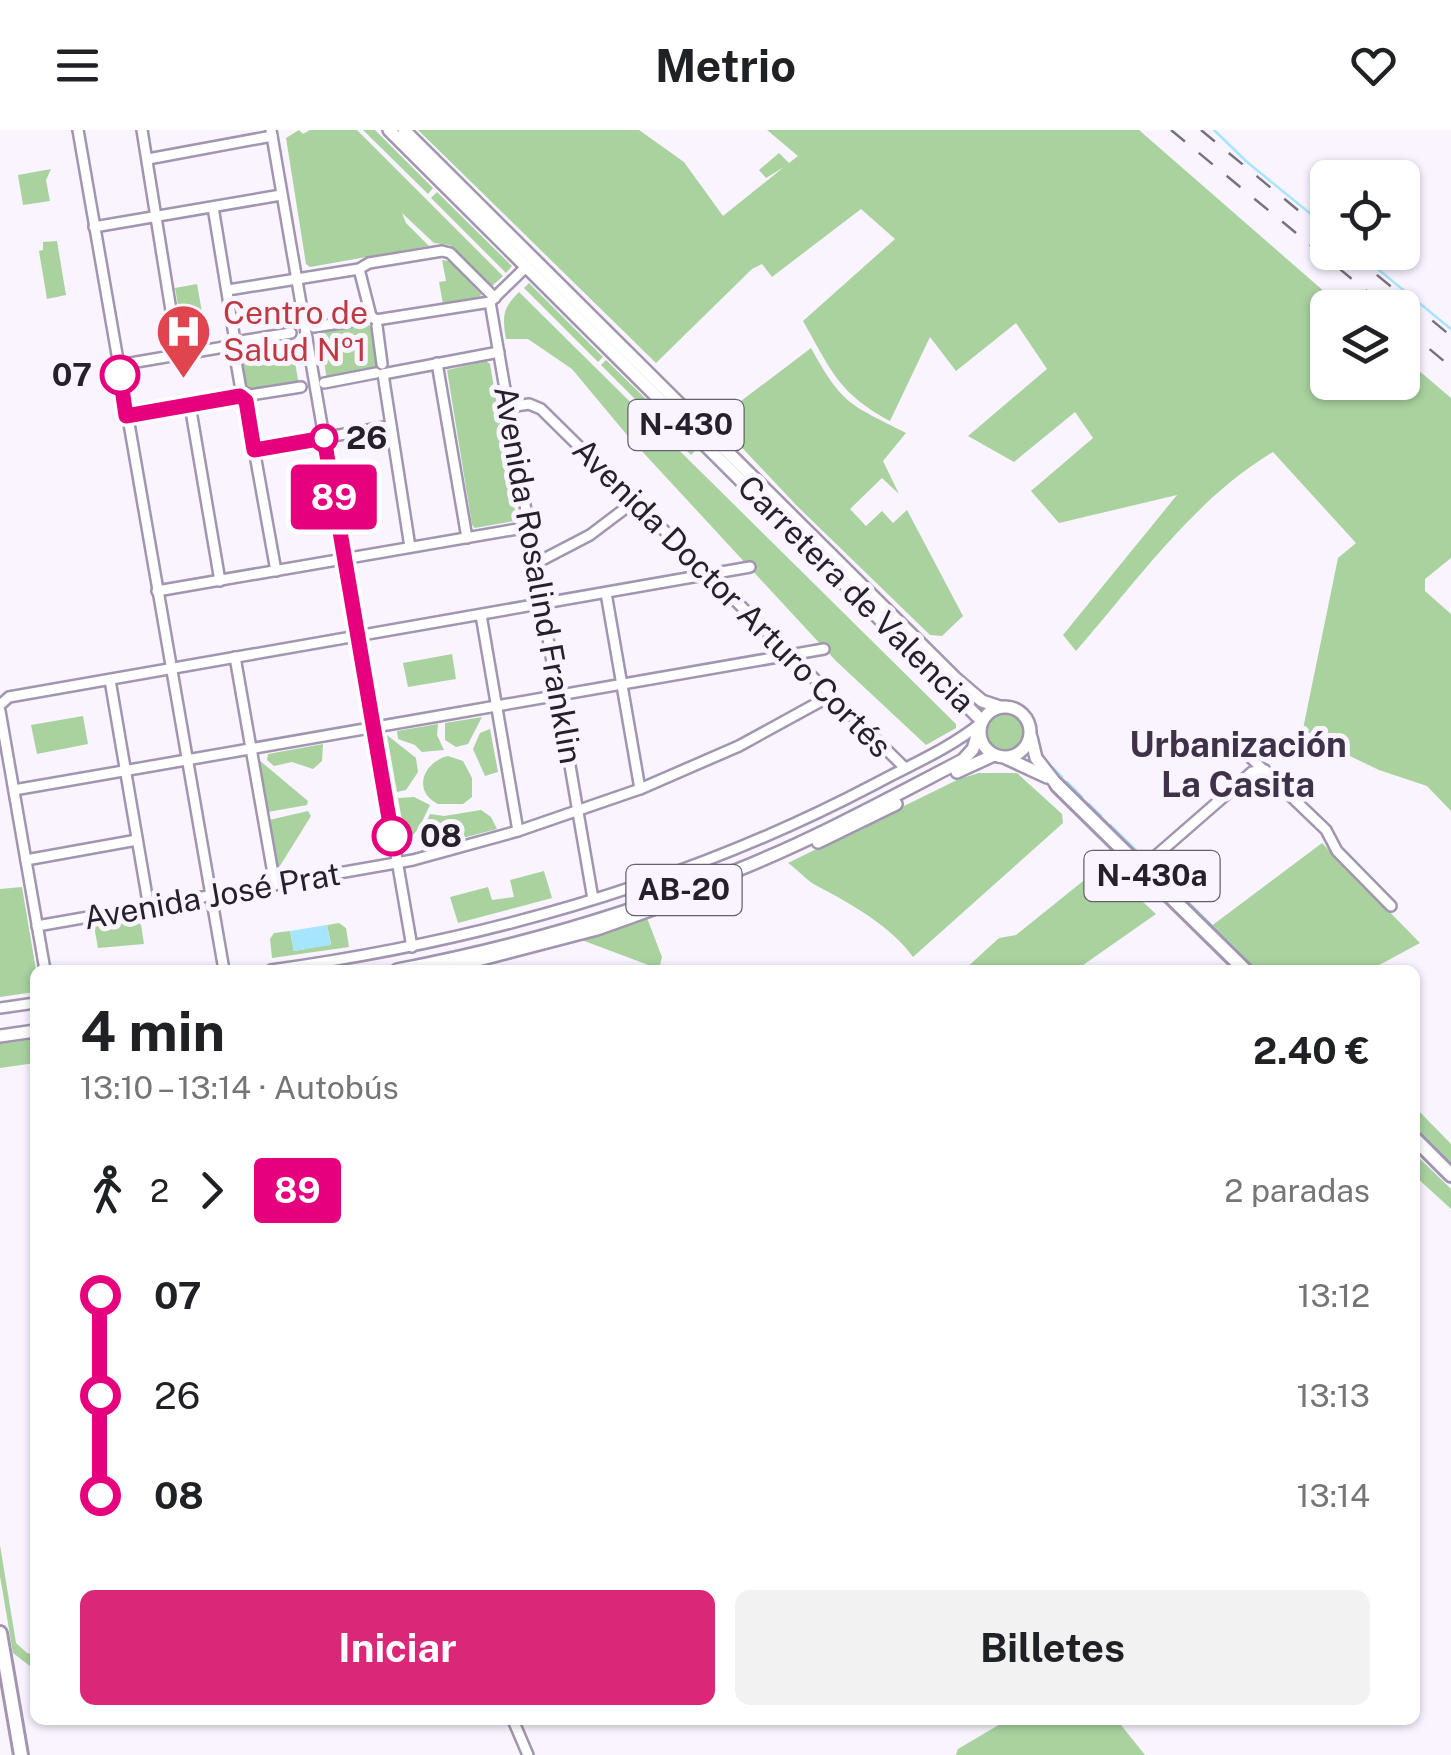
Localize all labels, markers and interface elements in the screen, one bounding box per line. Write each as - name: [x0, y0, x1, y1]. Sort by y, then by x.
- icon: menu: [50, 38, 105, 93]
- icon: heart: [1346, 38, 1401, 93]
- text: Metrio: [655, 39, 796, 92]
- map controls: [1310, 160, 1420, 400]
- button: locate: [1310, 160, 1420, 270]
- button: layers: [1310, 290, 1420, 400]
- place label: Centro de Salud Nº1: [223, 294, 368, 368]
- hospital icon: Centro de Salud Nº1: [154, 301, 214, 380]
- place label: 07: [52, 356, 92, 393]
- marker: 07: [101, 356, 139, 394]
- street label: Avenida Rosalind Franklin: [487, 383, 590, 767]
- road number: N-430: [628, 400, 744, 450]
- place label: 26: [346, 419, 387, 456]
- marker: 26: [311, 425, 337, 451]
- street label: Avenida Doctor Arturo Cortés: [565, 431, 899, 765]
- line badge: 89: [289, 464, 379, 530]
- street label: Carretera de Valencia: [731, 468, 982, 719]
- text: 89: [311, 477, 357, 518]
- district label: Urbanización La Casita: [1129, 724, 1347, 805]
- marker: 08: [373, 817, 411, 855]
- place label: 08: [420, 817, 462, 854]
- road number: N-430a: [1084, 851, 1220, 901]
- street label: Avenida José Prat: [81, 855, 343, 936]
- road number: AB-20: [626, 865, 742, 915]
- text: 4 min: [80, 999, 225, 1063]
- text: 2.40 €: [1253, 1028, 1370, 1073]
- text: 13:10 – 13:14 · Autobús: [80, 1069, 399, 1106]
- icon: walk: [80, 1163, 135, 1218]
- icon: forward: [184, 1163, 239, 1218]
- text: 89: [274, 1170, 321, 1211]
- text: 2: [150, 1172, 169, 1209]
- text: 2 paradas: [1224, 1172, 1370, 1209]
- text: 07: [154, 1273, 202, 1318]
- text: 13:12: [1298, 1277, 1370, 1314]
- text: 26: [154, 1373, 200, 1418]
- text: 13:13: [1296, 1377, 1370, 1414]
- text: 08: [154, 1473, 204, 1518]
- text: 13:14: [1296, 1477, 1370, 1514]
- button: Iniciar: [80, 1590, 715, 1705]
- button: Billetes: [735, 1590, 1370, 1705]

